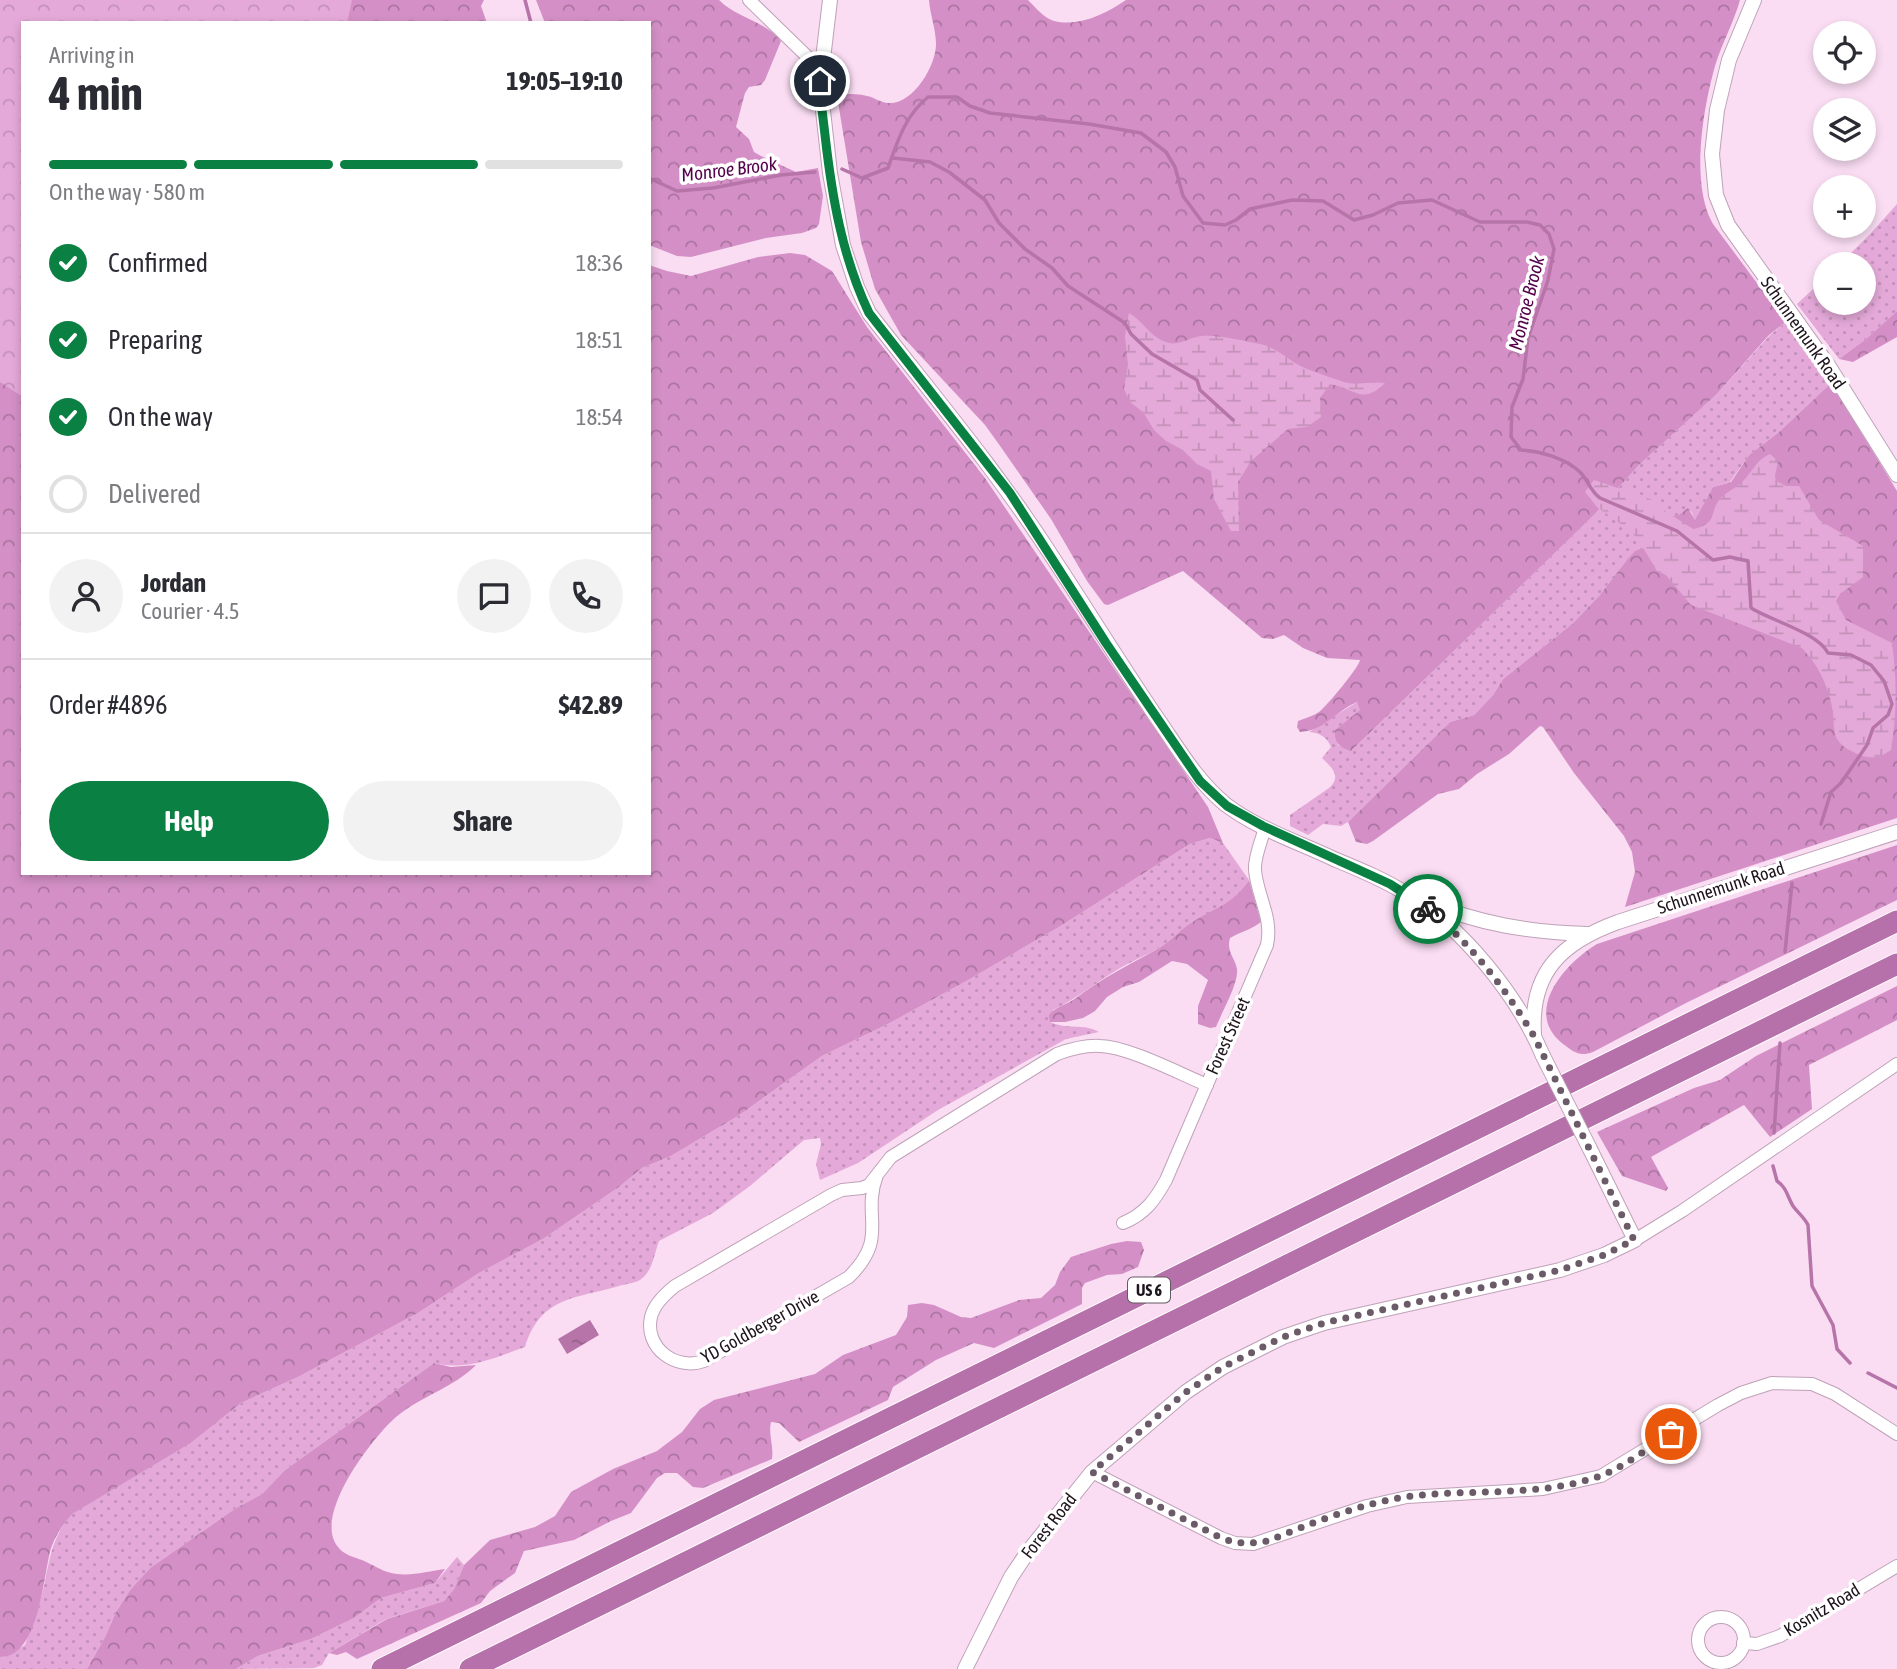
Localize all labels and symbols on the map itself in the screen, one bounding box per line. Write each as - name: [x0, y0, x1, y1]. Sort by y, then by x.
- pin: [790, 51, 850, 111]
- water label: Monroe Brook: [680, 152, 779, 186]
- water label: Monroe Brook: [1504, 253, 1548, 352]
- street label: Schunnemunk Road: [1757, 272, 1850, 393]
- street label: Schunnemunk Road: [1655, 857, 1787, 918]
- courier: [1393, 874, 1463, 944]
- street label: Forest Street: [1201, 994, 1254, 1078]
- road number: US 6: [1128, 1278, 1170, 1302]
- street label: YD Goldberger Drive: [697, 1286, 822, 1368]
- pin: [1641, 1404, 1701, 1464]
- street label: Forest Road: [1017, 1489, 1081, 1563]
- street label: Kosnitz Road: [1780, 1579, 1863, 1640]

